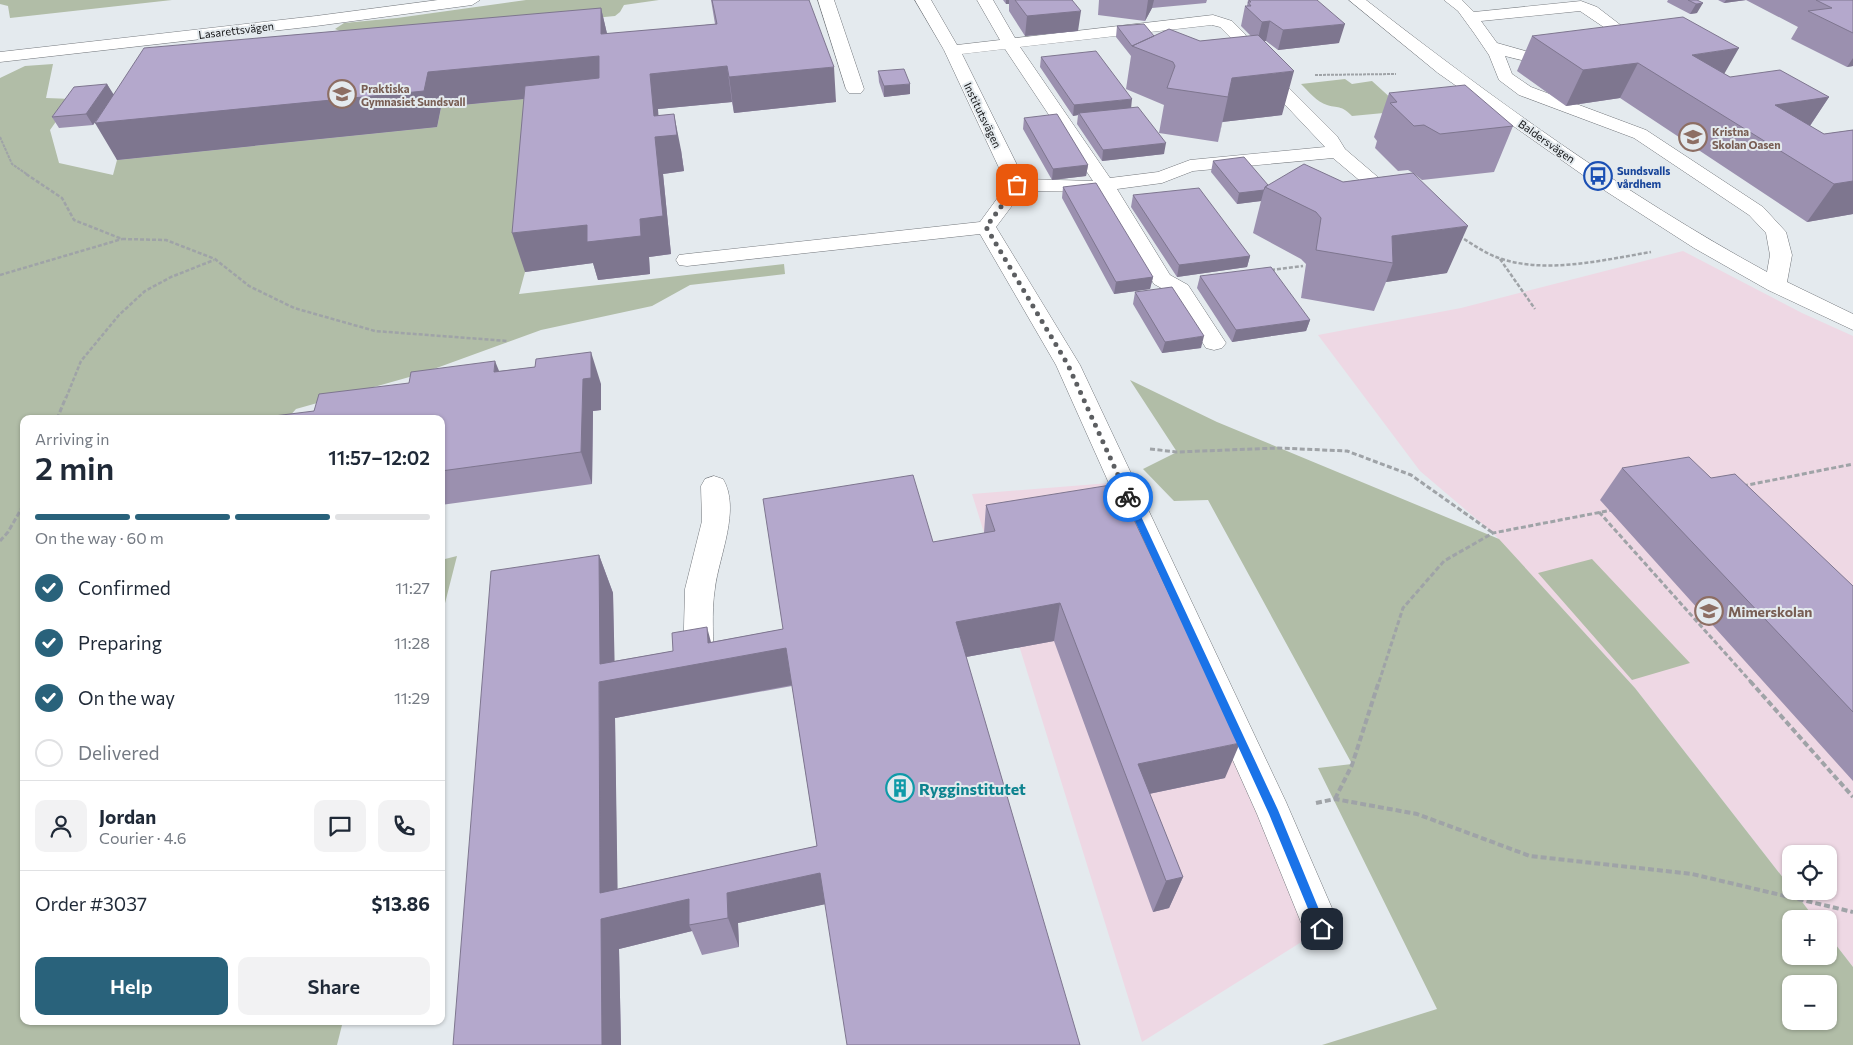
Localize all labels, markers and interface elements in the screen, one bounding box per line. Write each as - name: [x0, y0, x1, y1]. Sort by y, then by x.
- street label: Lasarettsvägen: [198, 19, 274, 41]
- school or university icon: Praktiska Gymnasiet Sundsvall: [327, 79, 357, 109]
- street label: Institutsvägen: [962, 80, 1004, 150]
- place label: Praktiska Gymnasiet Sundsvall: [361, 82, 466, 108]
- street label: Baldersvägen: [1516, 117, 1578, 165]
- school or university icon: Kristna Skolan Oasen: [1678, 122, 1708, 152]
- place label: Kristna Skolan Oasen: [1712, 125, 1781, 151]
- bus stop icon: Sundsvalls vårdhem: [1583, 161, 1613, 191]
- pin: [996, 164, 1038, 206]
- place label: Sundsvalls vårdhem: [1617, 164, 1670, 190]
- icon: bag: [1003, 171, 1031, 199]
- text: Arriving in: [35, 429, 109, 448]
- text: 11:57–12:02: [328, 446, 430, 469]
- text: 2 min: [35, 447, 114, 487]
- courier: [1103, 472, 1153, 522]
- icon: bike: [1114, 483, 1142, 511]
- text: On the way · 60 m: [35, 528, 164, 547]
- icon: check: [35, 574, 63, 602]
- text: Confirmed: [78, 576, 171, 599]
- text: 11:27: [395, 578, 430, 597]
- school or university icon: Mimerskolan: [1694, 596, 1724, 626]
- place label: Mimerskolan: [1728, 603, 1812, 620]
- icon: check: [35, 629, 63, 657]
- text: Preparing: [78, 631, 162, 654]
- text: 11:28: [394, 633, 430, 652]
- icon: check: [35, 684, 63, 712]
- text: On the way: [78, 686, 175, 709]
- text: 11:29: [394, 688, 430, 707]
- text: Delivered: [78, 741, 159, 764]
- building icon: Rygginstitutet: [885, 773, 915, 803]
- place label: Rygginstitutet: [919, 779, 1026, 798]
- button: person: [35, 800, 87, 852]
- button: chat: [314, 800, 366, 852]
- button: phone: [378, 800, 430, 852]
- text: Jordan: [99, 805, 156, 828]
- text: Courier · 4.6: [99, 828, 186, 847]
- map controls: [1782, 845, 1837, 1030]
- button: locate: [1782, 845, 1837, 900]
- text: Order #3037: [35, 892, 147, 915]
- text: $13.86: [371, 892, 430, 915]
- pin: [1301, 908, 1343, 950]
- button: +: [1782, 910, 1837, 965]
- icon: home: [1308, 915, 1336, 943]
- button: Help: [35, 957, 228, 1015]
- button: Share: [238, 957, 430, 1015]
- button: −: [1782, 975, 1837, 1030]

